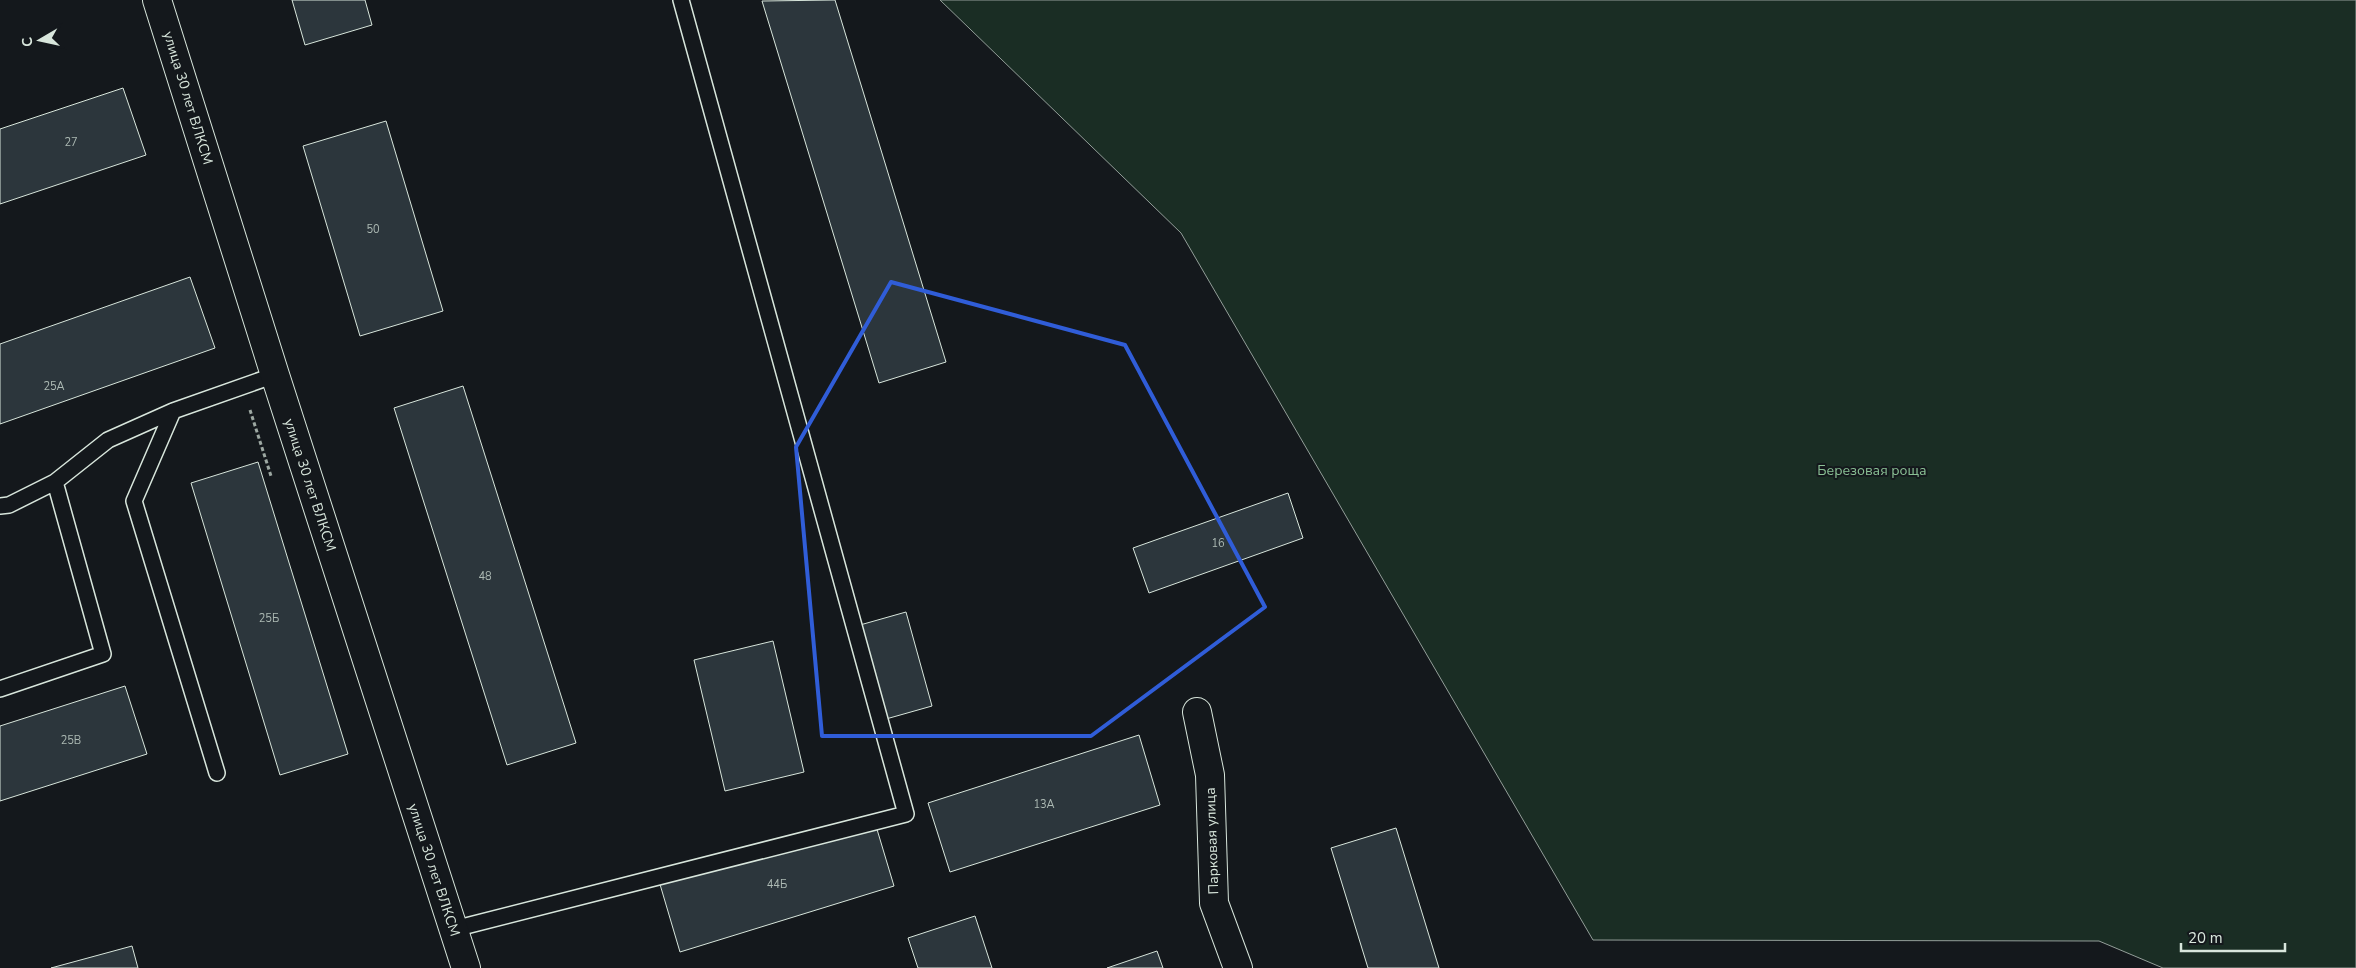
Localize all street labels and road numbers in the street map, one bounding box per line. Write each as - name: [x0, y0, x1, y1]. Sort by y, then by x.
- street label: улица 30 лет ВЛКСМ: [159, 29, 217, 167]
- street label: улица 30 лет ВЛКСМ: [280, 416, 340, 554]
- street label: Парковая улица: [1201, 787, 1223, 895]
- street label: улица 30 лет ВЛКСМ: [404, 801, 464, 939]

